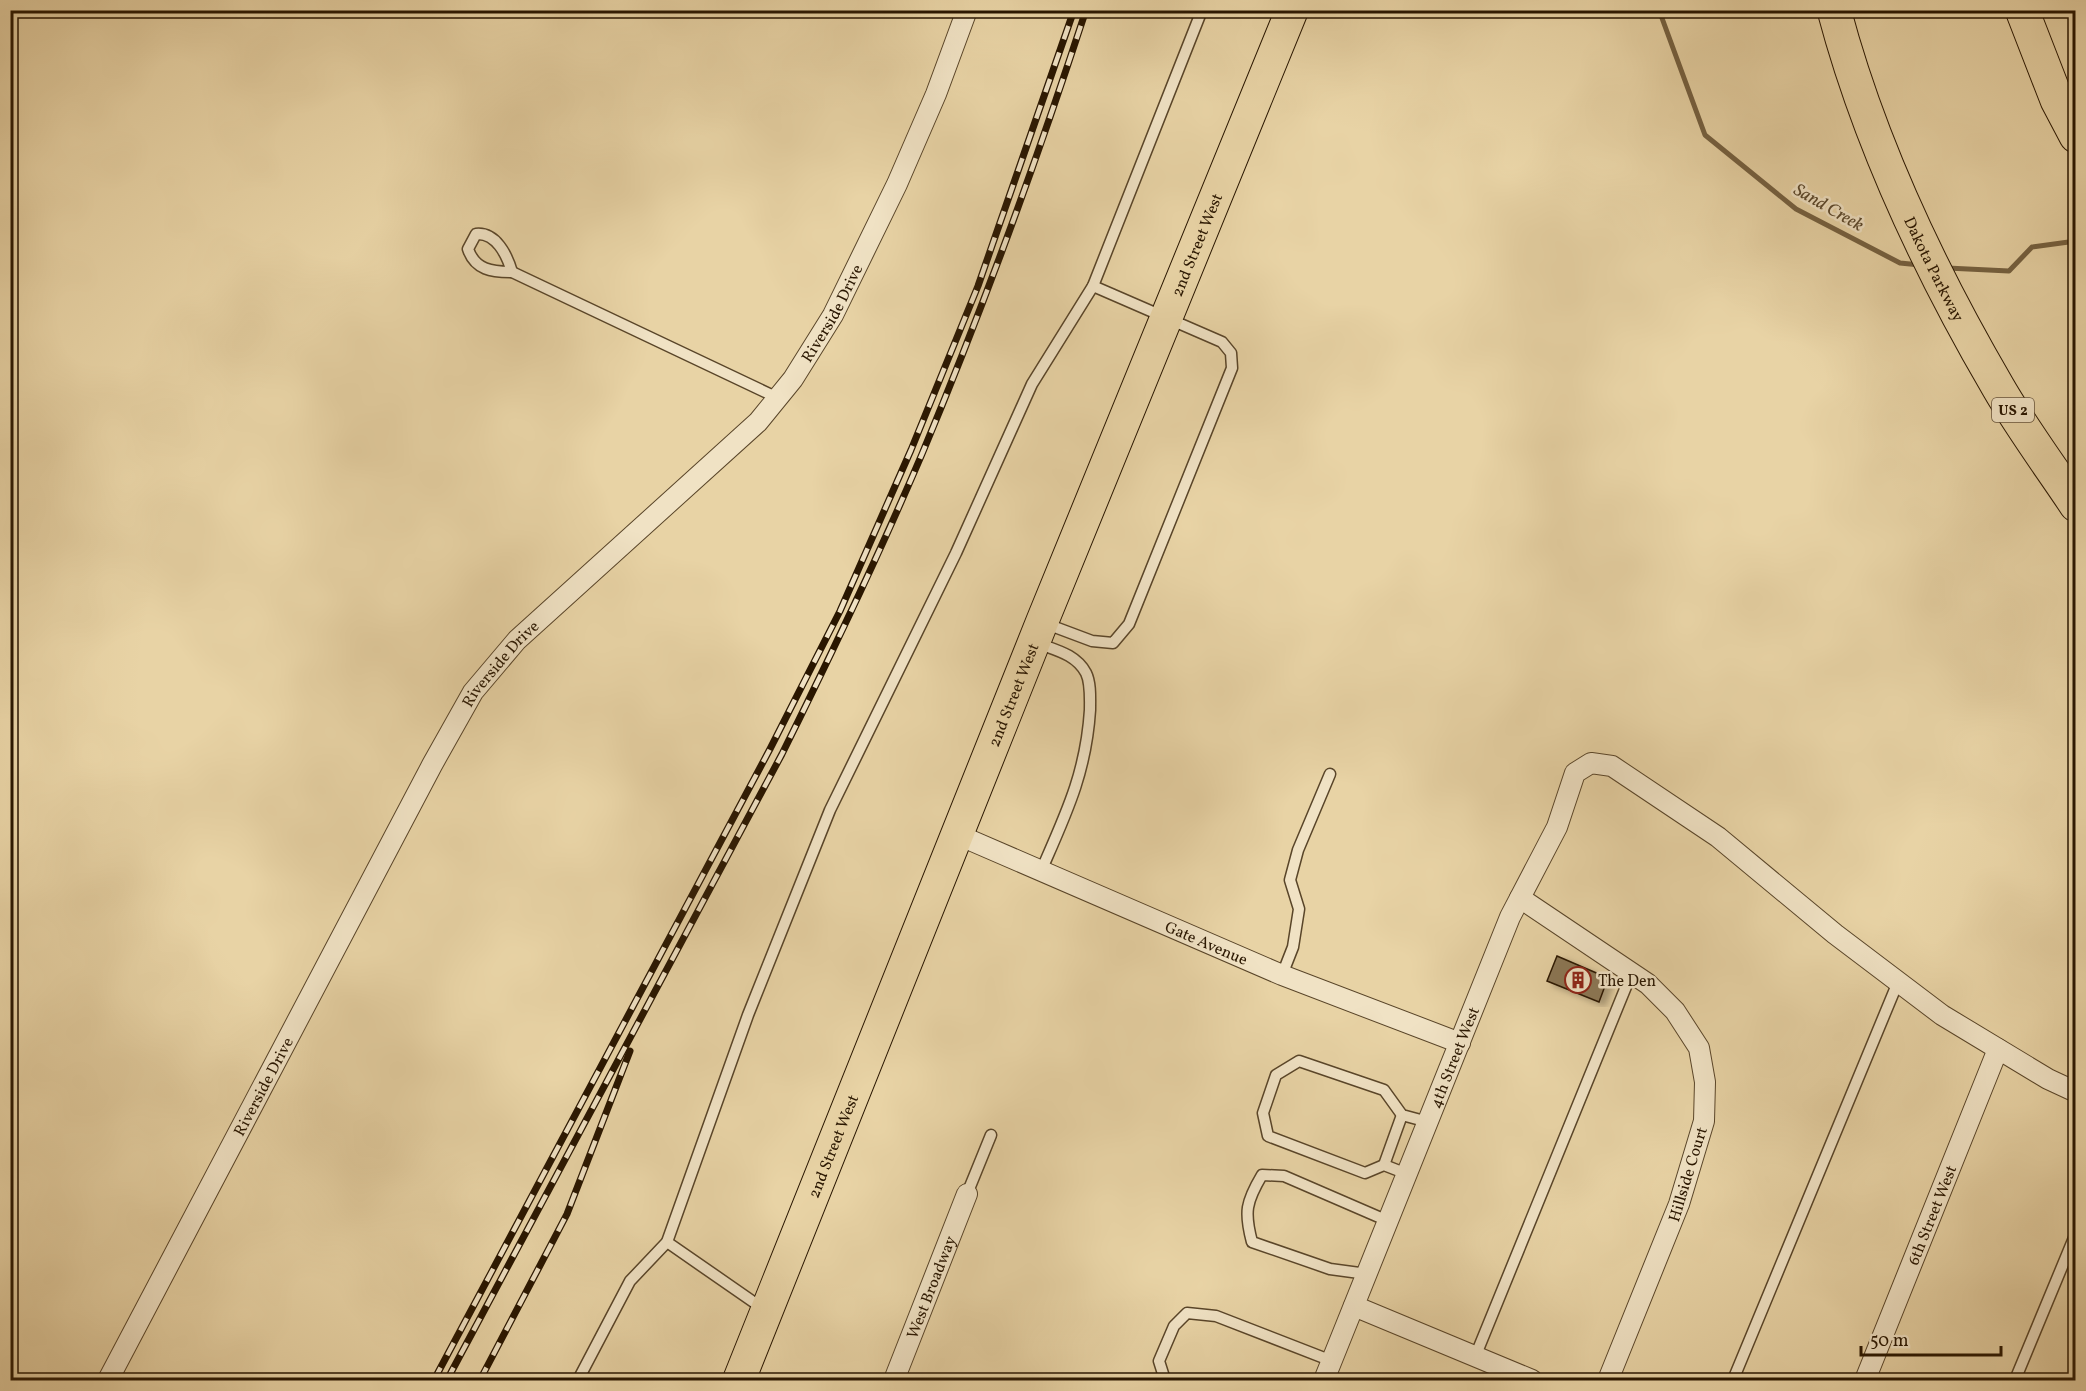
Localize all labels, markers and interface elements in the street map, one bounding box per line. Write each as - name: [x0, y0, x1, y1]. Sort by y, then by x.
- water label: Sand Creek: [1789, 178, 1868, 238]
- street label: 2nd Street West: [1167, 190, 1229, 300]
- street label: Dakota Parkway: [1897, 213, 1968, 326]
- street label: Riverside Drive: [797, 261, 869, 367]
- road number: US 2: [1992, 398, 2034, 422]
- street label: Riverside Drive: [458, 616, 545, 712]
- street label: 2nd Street West: [984, 640, 1046, 751]
- street label: Gate Avenue: [1161, 917, 1251, 972]
- building icon: The Den: [1563, 965, 1593, 995]
- place label: The Den: [1598, 971, 1656, 993]
- street label: 4th Street West: [1425, 1003, 1486, 1112]
- street label: Riverside Drive: [229, 1034, 300, 1141]
- street label: 2nd Street West: [804, 1091, 865, 1202]
- street label: Hillside Court: [1664, 1124, 1714, 1225]
- street label: 6th Street West: [1903, 1162, 1963, 1269]
- street label: West Broadway: [902, 1233, 963, 1342]
- scale bar: [1861, 1319, 2000, 1357]
- text: 50 m: [1870, 1329, 1909, 1354]

